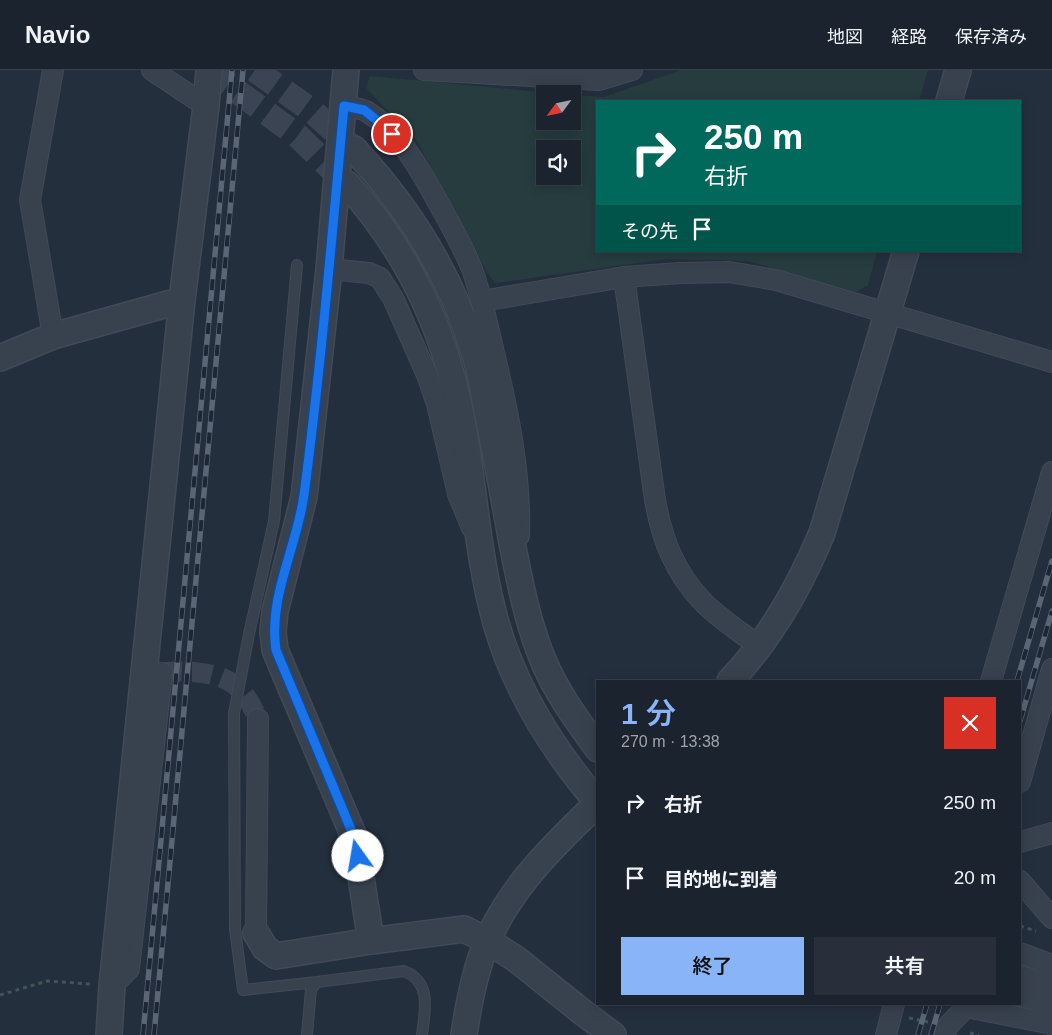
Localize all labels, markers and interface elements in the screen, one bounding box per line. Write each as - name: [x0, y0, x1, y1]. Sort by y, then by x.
- text: Navio: [25, 21, 90, 48]
- text: 地図: [827, 27, 863, 47]
- text: 経路: [891, 27, 927, 47]
- text: 保存済み: [955, 27, 1027, 47]
- north arrow: [536, 85, 581, 130]
- map controls: [536, 85, 581, 185]
- pin: [371, 113, 413, 155]
- text: 250 m: [704, 117, 803, 156]
- icon: arrive: [378, 120, 406, 148]
- icon: right: [621, 120, 686, 185]
- button: sound: [536, 140, 581, 185]
- text: 右折: [704, 164, 748, 189]
- icon: arrive: [688, 215, 716, 243]
- text: その先: [621, 221, 678, 242]
- text: 1 分: [621, 697, 676, 730]
- button: close: [944, 697, 996, 749]
- text: 270 m · 13:38: [621, 733, 720, 750]
- icon: right: [621, 789, 649, 817]
- text: 250 m: [943, 792, 996, 813]
- text: 右折: [664, 794, 702, 815]
- position arrow: [331, 829, 383, 881]
- icon: arrive: [621, 864, 649, 892]
- text: 20 m: [954, 867, 996, 888]
- text: 目的地に到着: [664, 869, 778, 890]
- button: 終了: [621, 937, 804, 995]
- button: 共有: [814, 937, 996, 995]

